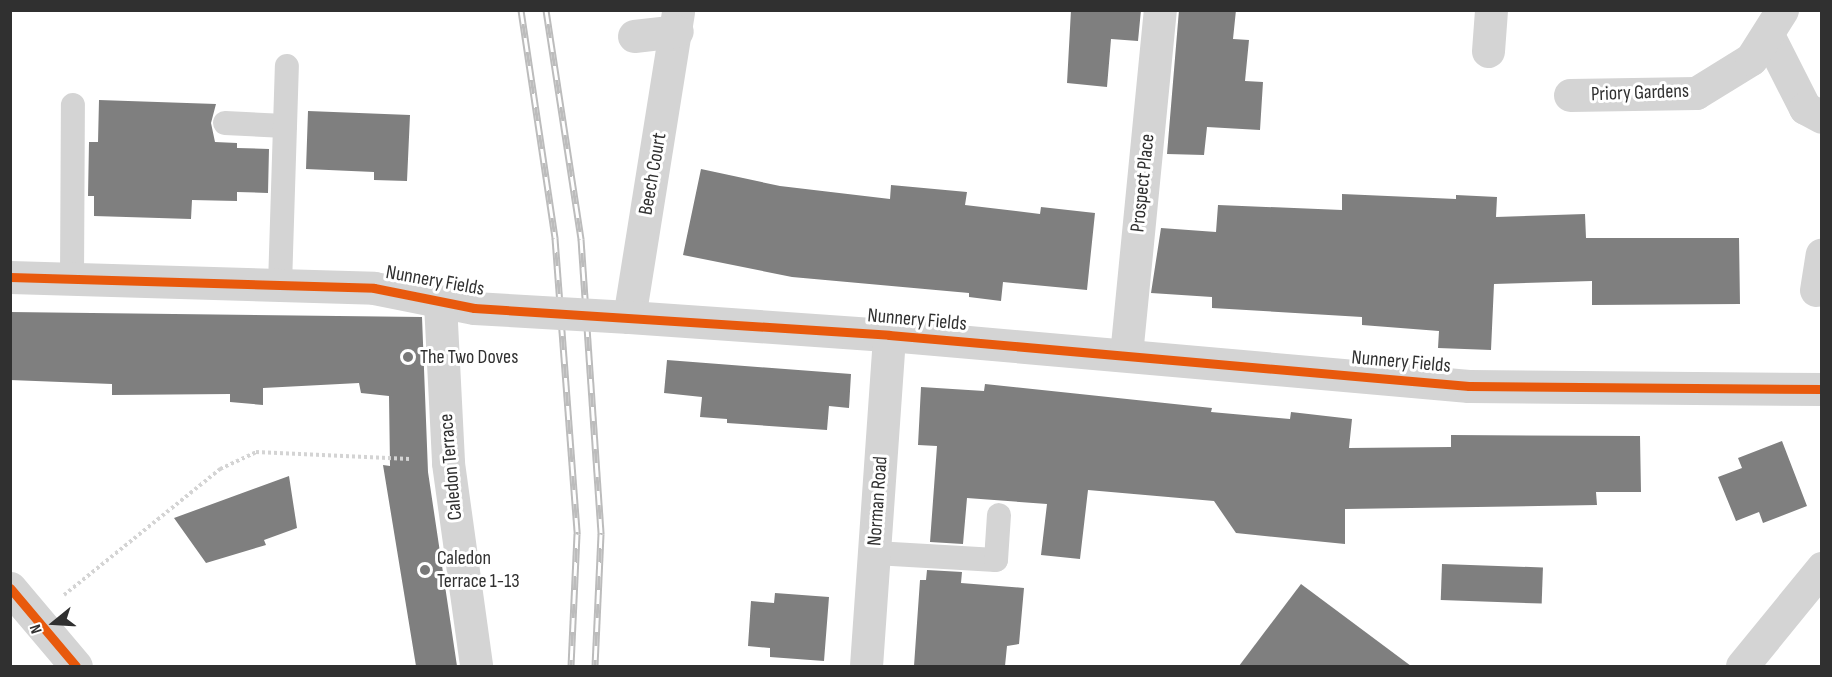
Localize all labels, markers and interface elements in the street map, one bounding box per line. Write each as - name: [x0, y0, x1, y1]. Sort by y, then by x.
- street label: Priory Gardens: [1591, 79, 1689, 107]
- street label: Beech Court: [634, 131, 672, 217]
- street label: Prospect Place: [1126, 133, 1160, 233]
- street label: Nunnery Fields: [384, 261, 486, 301]
- street label: Nunnery Fields: [866, 304, 968, 336]
- place label: The Two Doves: [420, 345, 518, 369]
- street label: Nunnery Fields: [1350, 346, 1452, 378]
- marker: The Two Doves: [401, 350, 415, 364]
- street label: Caledon Terrace: [434, 413, 468, 521]
- street label: Norman Road: [863, 455, 893, 547]
- place label: Caledon Terrace 1-13: [437, 546, 520, 593]
- marker: Caledon Terrace 1-13: [418, 563, 432, 577]
- north arrow: [24, 593, 84, 653]
- text: N: [26, 622, 47, 636]

